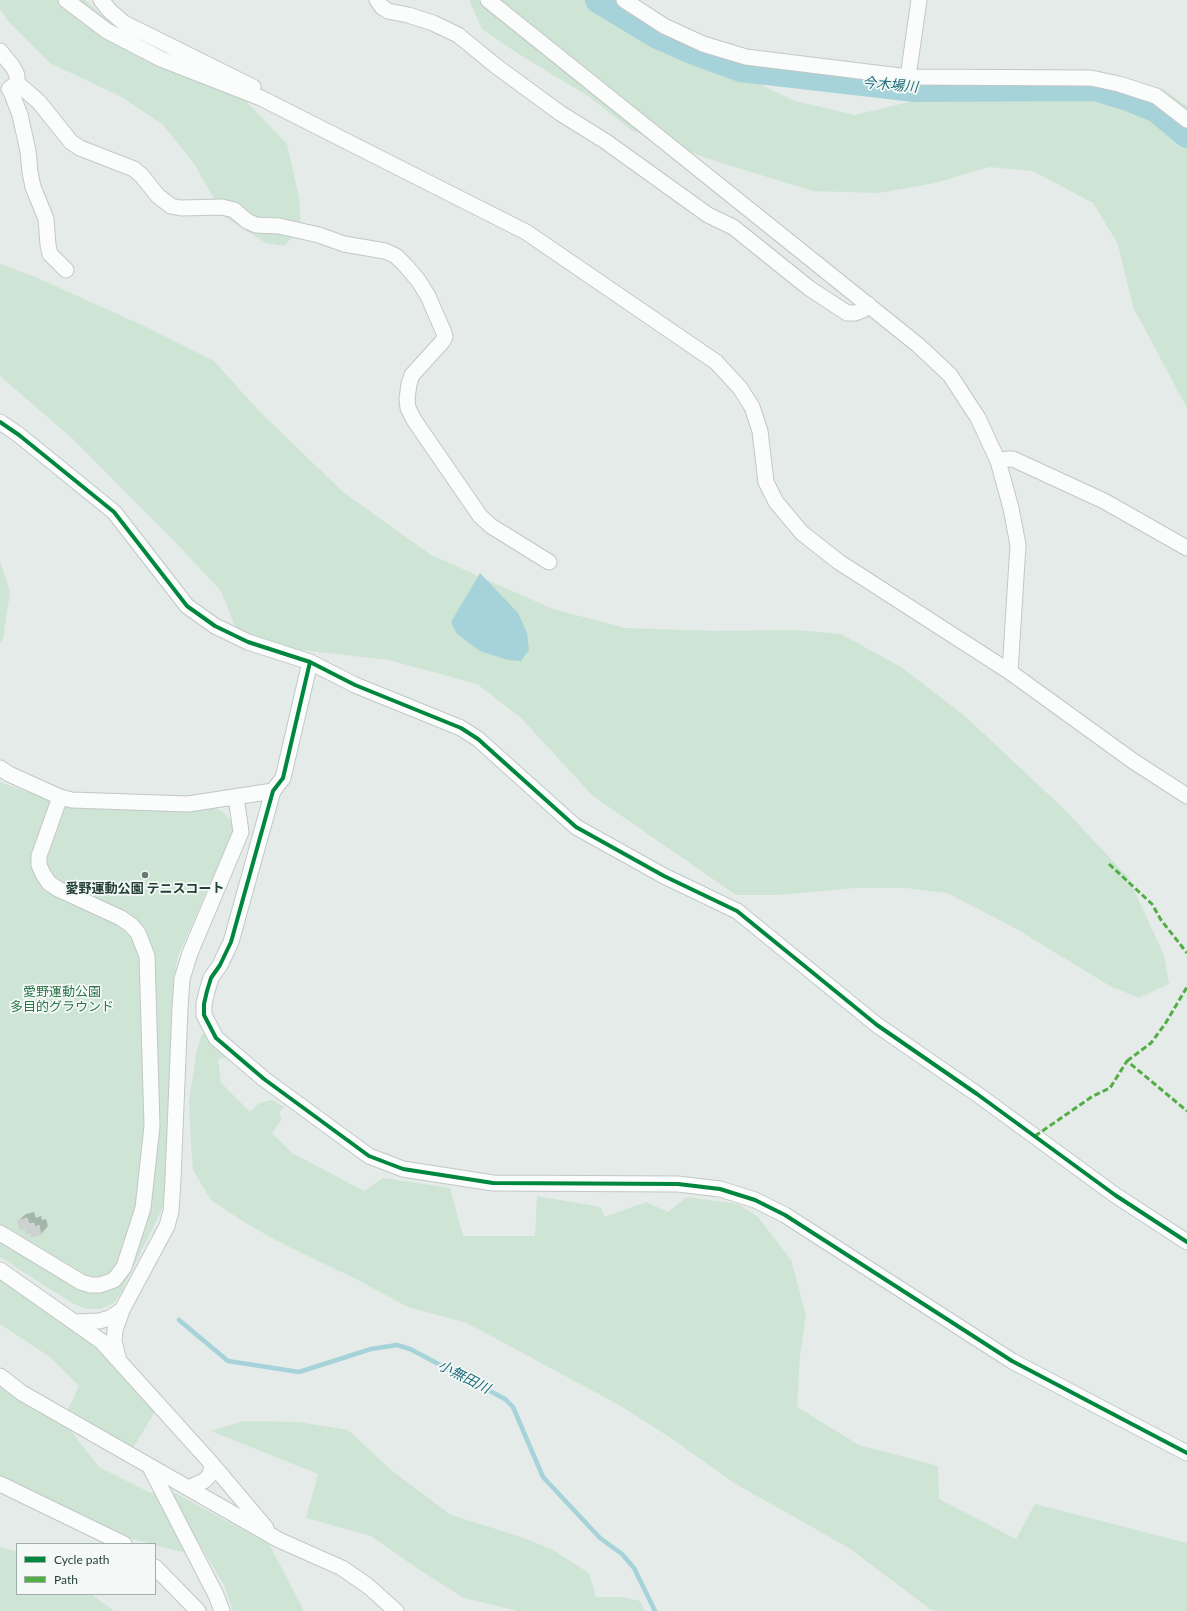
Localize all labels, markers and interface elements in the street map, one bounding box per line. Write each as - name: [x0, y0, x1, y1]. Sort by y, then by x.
- water label: 今木場川: [861, 74, 919, 96]
- marker: 愛野運動公園 テニスコート: [140, 870, 150, 880]
- place label: 愛野運動公園 テニスコート: [65, 881, 225, 897]
- park label: 愛野運動公園 多目的グラウンド: [10, 984, 114, 1015]
- water label: 小無田川: [435, 1357, 493, 1397]
- legend: [16, 1543, 156, 1595]
- text: Cycle path: [54, 1552, 109, 1567]
- text: Path: [54, 1572, 78, 1587]

